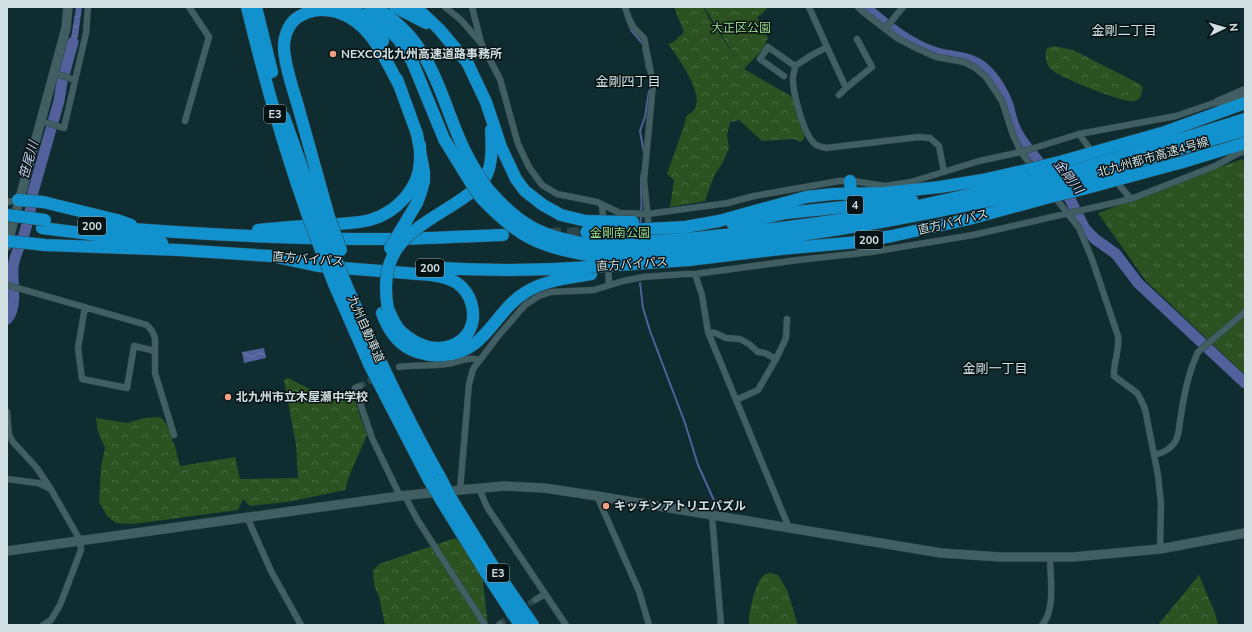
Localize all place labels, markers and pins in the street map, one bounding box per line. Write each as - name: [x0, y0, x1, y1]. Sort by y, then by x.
- place label: NEXCO北九州高速道路事務所: [341, 46, 502, 62]
- marker: NEXCO北九州高速道路事務所: [328, 49, 338, 59]
- place label: 北九州市立木屋瀬中学校: [236, 389, 368, 405]
- marker: 北九州市立木屋瀬中学校: [223, 392, 233, 402]
- place label: キッチンアトリエパズル: [614, 498, 746, 514]
- marker: キッチンアトリエパズル: [601, 501, 611, 511]

